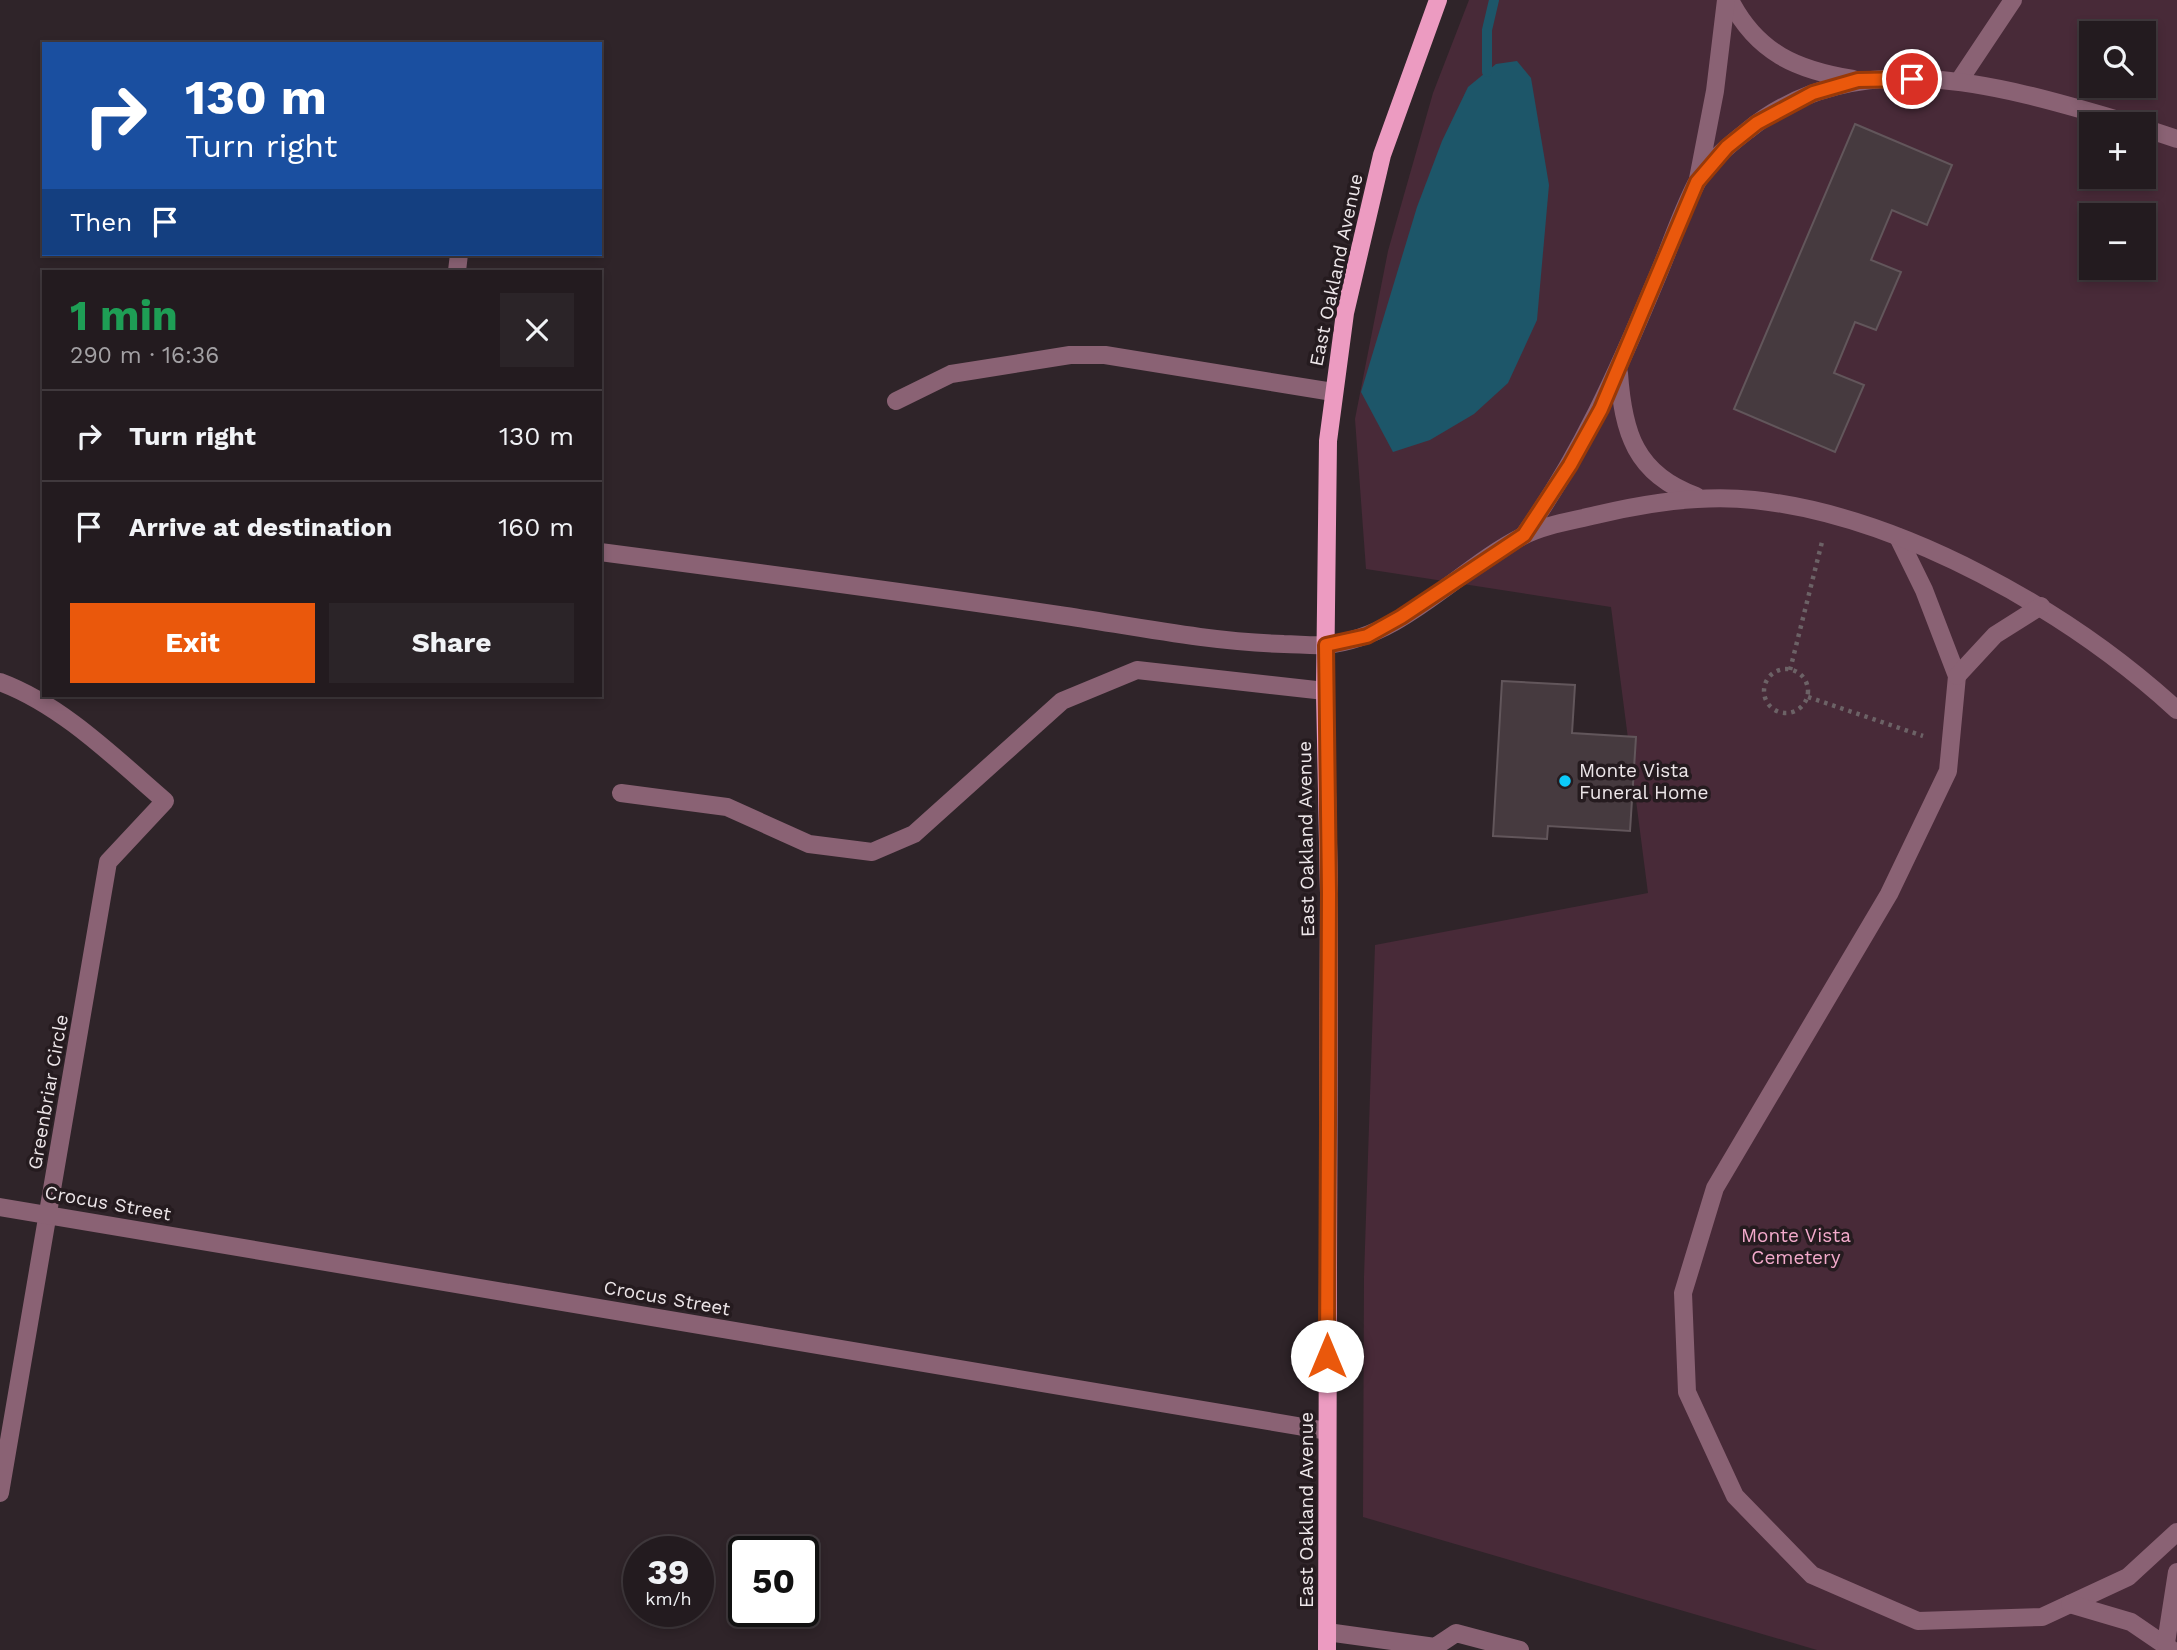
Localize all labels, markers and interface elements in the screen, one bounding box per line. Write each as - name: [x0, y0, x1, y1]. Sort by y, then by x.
- map controls: [2079, 21, 2156, 280]
- button: search: [2079, 21, 2156, 98]
- pin: [1882, 49, 1942, 109]
- icon: arrive: [1893, 60, 1931, 98]
- text: 130 m: [185, 68, 327, 126]
- icon: right: [70, 70, 161, 161]
- button: +: [2079, 112, 2156, 189]
- text: Turn right: [185, 127, 337, 165]
- street label: East Oakland Avenue: [1304, 172, 1368, 368]
- icon: arrive: [146, 203, 184, 241]
- button: −: [2079, 203, 2156, 280]
- text: Then: [70, 207, 132, 237]
- text: 1 min: [70, 291, 178, 340]
- button: close: [500, 293, 574, 367]
- text: 290 m · 16:36: [70, 342, 219, 369]
- icon: right: [70, 417, 108, 455]
- text: Turn right: [129, 421, 256, 451]
- text: 130 m: [499, 421, 574, 451]
- icon: arrive: [70, 508, 108, 546]
- text: Arrive at destination: [129, 512, 392, 542]
- text: 160 m: [498, 512, 574, 542]
- button: Exit: [70, 603, 315, 683]
- button: Share: [329, 603, 574, 683]
- street label: East Oakland Avenue: [1293, 741, 1319, 937]
- place label: Monte Vista Funeral Home: [1579, 759, 1708, 804]
- marker: Monte Vista Funeral Home: [1557, 773, 1573, 789]
- street label: Greenbriar Circle: [23, 1013, 73, 1171]
- street label: Crocus Street: [43, 1181, 173, 1225]
- park label: Monte Vista Cemetery: [1741, 1224, 1851, 1269]
- street label: Crocus Street: [602, 1276, 732, 1320]
- position arrow: [1290, 1319, 1364, 1393]
- street label: East Oakland Avenue: [1295, 1412, 1318, 1608]
- speed limit sign: 50: [728, 1536, 819, 1627]
- text: 39: [647, 1551, 690, 1593]
- text: km/h: [645, 1588, 692, 1609]

